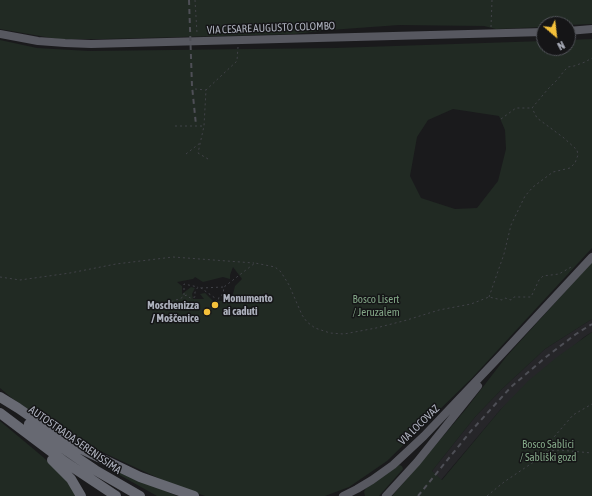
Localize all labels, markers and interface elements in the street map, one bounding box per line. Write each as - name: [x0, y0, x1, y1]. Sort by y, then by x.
- north arrow: [536, 16, 576, 56]
- street label: VIA CESARE AUGUSTO COLOMBO: [207, 19, 335, 37]
- text: N: [555, 39, 567, 53]
- place label: Monumento ai caduti: [223, 292, 273, 318]
- park label: Bosco Lisert / Jeruzalem: [352, 293, 400, 319]
- place label: Moschenizza / Moščenice: [147, 299, 199, 325]
- marker: Monumento ai caduti: [210, 300, 220, 310]
- marker: Moschenizza / Moščenice: [202, 307, 212, 317]
- street label: VIA LOCOVAZ: [396, 402, 442, 448]
- street label: AUTOSTRADA SERENISSIMA: [26, 403, 124, 477]
- park label: Bosco Sablici / Sabliški gozd: [520, 438, 576, 464]

